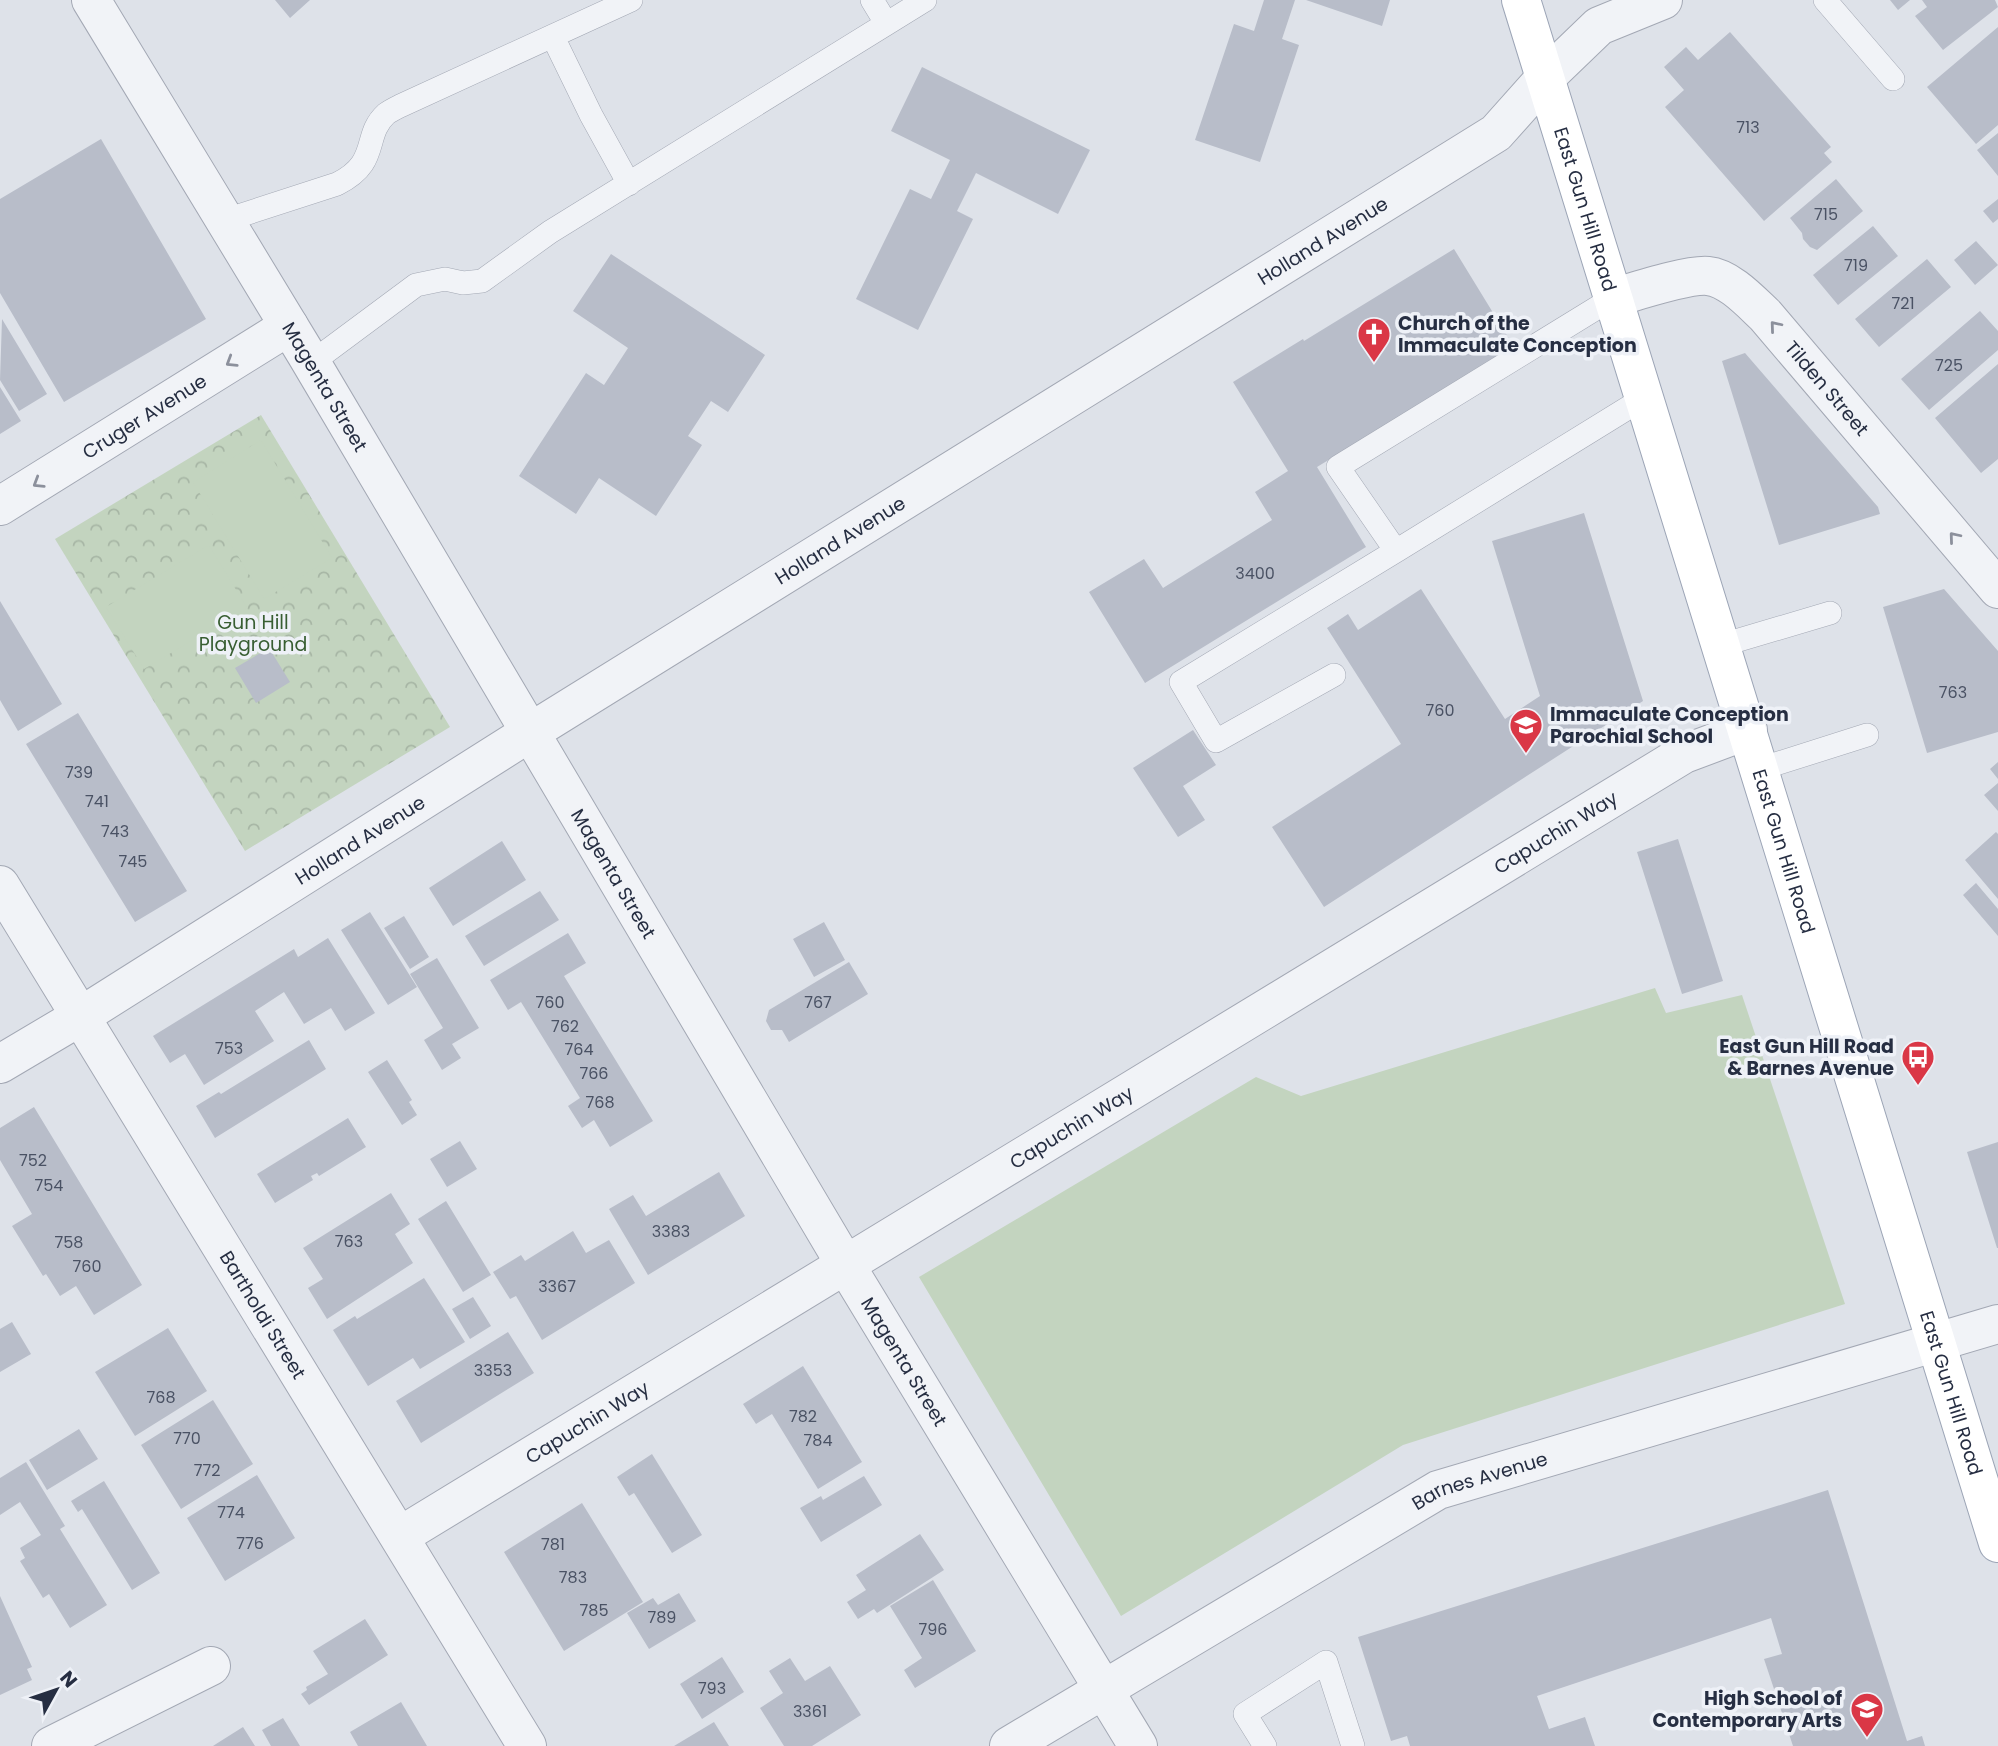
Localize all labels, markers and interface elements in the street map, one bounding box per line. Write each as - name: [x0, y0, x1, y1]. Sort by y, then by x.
- house number: 713: [1736, 116, 1760, 139]
- street label: East Gun Hill Road: [1548, 124, 1624, 295]
- street label: Holland Avenue: [1252, 190, 1393, 291]
- house number: 715: [1814, 203, 1838, 226]
- house number: 719: [1844, 254, 1868, 277]
- house number: 721: [1891, 292, 1915, 315]
- place label: Church of the Immaculate Conception: [1398, 310, 1637, 359]
- church icon: Church of the Immaculate Conception: [1355, 315, 1393, 364]
- street label: Magenta Street: [276, 317, 374, 457]
- one-way arrow: [1771, 321, 1783, 334]
- street label: Tilden Street: [1779, 335, 1875, 442]
- one-way arrow: [226, 354, 239, 367]
- house number: 725: [1935, 354, 1963, 377]
- street label: Cruger Avenue: [77, 367, 212, 465]
- one-way arrow: [33, 474, 46, 487]
- street label: Holland Avenue: [770, 489, 910, 591]
- one-way arrow: [1950, 532, 1962, 545]
- house number: 3400: [1235, 562, 1275, 585]
- park label: Gun Hill Playground: [199, 609, 307, 658]
- house number: 763: [1939, 681, 1967, 704]
- house number: 760: [1426, 699, 1454, 722]
- place label: Immaculate Conception Parochial School: [1550, 701, 1789, 750]
- school or university icon: Immaculate Conception Parochial School: [1507, 706, 1545, 755]
- house number: 739: [65, 761, 93, 784]
- street label: East Gun Hill Road: [1746, 766, 1822, 937]
- street label: Capuchin Way: [1489, 784, 1623, 880]
- street label: Holland Avenue: [290, 789, 430, 891]
- house number: 741: [85, 790, 109, 813]
- street label: Magenta Street: [565, 804, 663, 944]
- house number: 743: [101, 820, 129, 843]
- house number: 745: [119, 850, 147, 873]
- house number: 760: [536, 991, 564, 1014]
- house number: 767: [804, 991, 832, 1014]
- house number: 762: [551, 1015, 579, 1038]
- place label: East Gun Hill Road & Barnes Avenue: [1719, 1033, 1894, 1082]
- house number: 753: [215, 1037, 243, 1060]
- house number: 764: [565, 1038, 593, 1061]
- bus stop icon: East Gun Hill Road & Barnes Avenue: [1899, 1038, 1937, 1087]
- house number: 766: [579, 1062, 609, 1085]
- street label: Capuchin Way: [1004, 1079, 1138, 1175]
- house number: 768: [586, 1091, 615, 1114]
- house number: 752: [19, 1149, 47, 1172]
- house number: 754: [35, 1174, 63, 1197]
- house number: 3383: [652, 1220, 690, 1243]
- house number: 763: [335, 1230, 363, 1253]
- house number: 758: [55, 1231, 83, 1254]
- street label: Bartholdi Street: [214, 1246, 313, 1384]
- house number: 760: [73, 1255, 101, 1278]
- house number: 3367: [538, 1275, 576, 1298]
- street label: Magenta Street: [855, 1292, 954, 1431]
- street label: East Gun Hill Road: [1914, 1308, 1990, 1478]
- house number: 3353: [474, 1359, 512, 1382]
- street label: Capuchin Way: [520, 1374, 654, 1470]
- house number: 768: [147, 1386, 176, 1409]
- house number: 782: [789, 1405, 817, 1428]
- house number: 770: [173, 1427, 201, 1450]
- house number: 784: [804, 1429, 832, 1452]
- street label: Barnes Avenue: [1407, 1445, 1551, 1516]
- house number: 772: [194, 1459, 220, 1482]
- house number: 774: [217, 1501, 245, 1524]
- house number: 776: [236, 1532, 264, 1555]
- house number: 781: [541, 1533, 565, 1556]
- house number: 783: [559, 1566, 587, 1589]
- house number: 785: [580, 1599, 608, 1622]
- house number: 789: [648, 1606, 676, 1629]
- house number: 796: [919, 1618, 947, 1641]
- north arrow: [21, 1655, 91, 1725]
- text: N: [54, 1665, 84, 1694]
- house number: 793: [698, 1677, 726, 1700]
- place label: High School of Contemporary Arts: [1652, 1685, 1842, 1734]
- school or university icon: High School of Contemporary Arts: [1848, 1690, 1886, 1739]
- house number: 3361: [793, 1700, 827, 1723]

